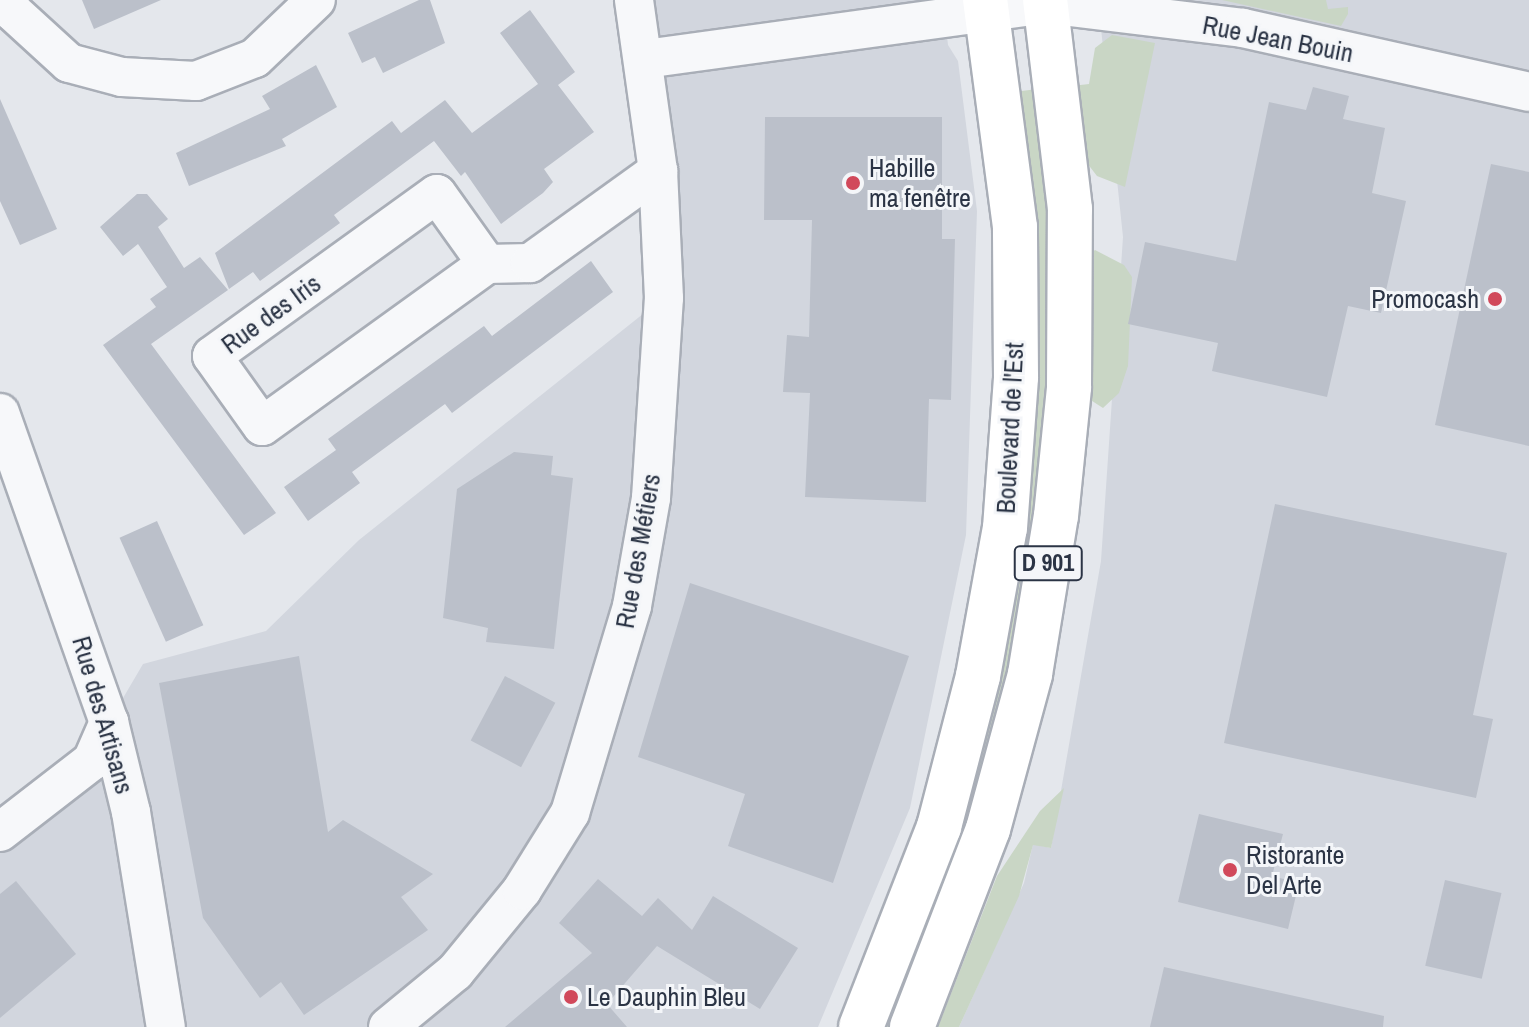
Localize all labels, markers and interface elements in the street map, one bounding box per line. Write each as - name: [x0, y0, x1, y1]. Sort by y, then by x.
- street label: Rue Jean Bouin: [1200, 9, 1356, 69]
- place label: Habille ma fenêtre: [869, 152, 971, 214]
- marker: Habille ma fenêtre: [844, 174, 862, 192]
- street label: Rue des Iris: [215, 268, 327, 360]
- place label: Promocash: [1371, 283, 1479, 315]
- marker: Promocash: [1486, 290, 1504, 308]
- street label: Boulevard de l'Est: [990, 342, 1030, 514]
- street label: Rue des Métiers: [609, 471, 667, 631]
- road number: D 901: [1012, 543, 1084, 583]
- street label: Rue des Artisans: [65, 632, 141, 798]
- place label: Ristorante Del Arte: [1246, 839, 1344, 900]
- marker: Ristorante Del Arte: [1221, 861, 1239, 879]
- place label: Le Dauphin Bleu: [587, 981, 746, 1013]
- marker: Le Dauphin Bleu: [562, 988, 580, 1006]

